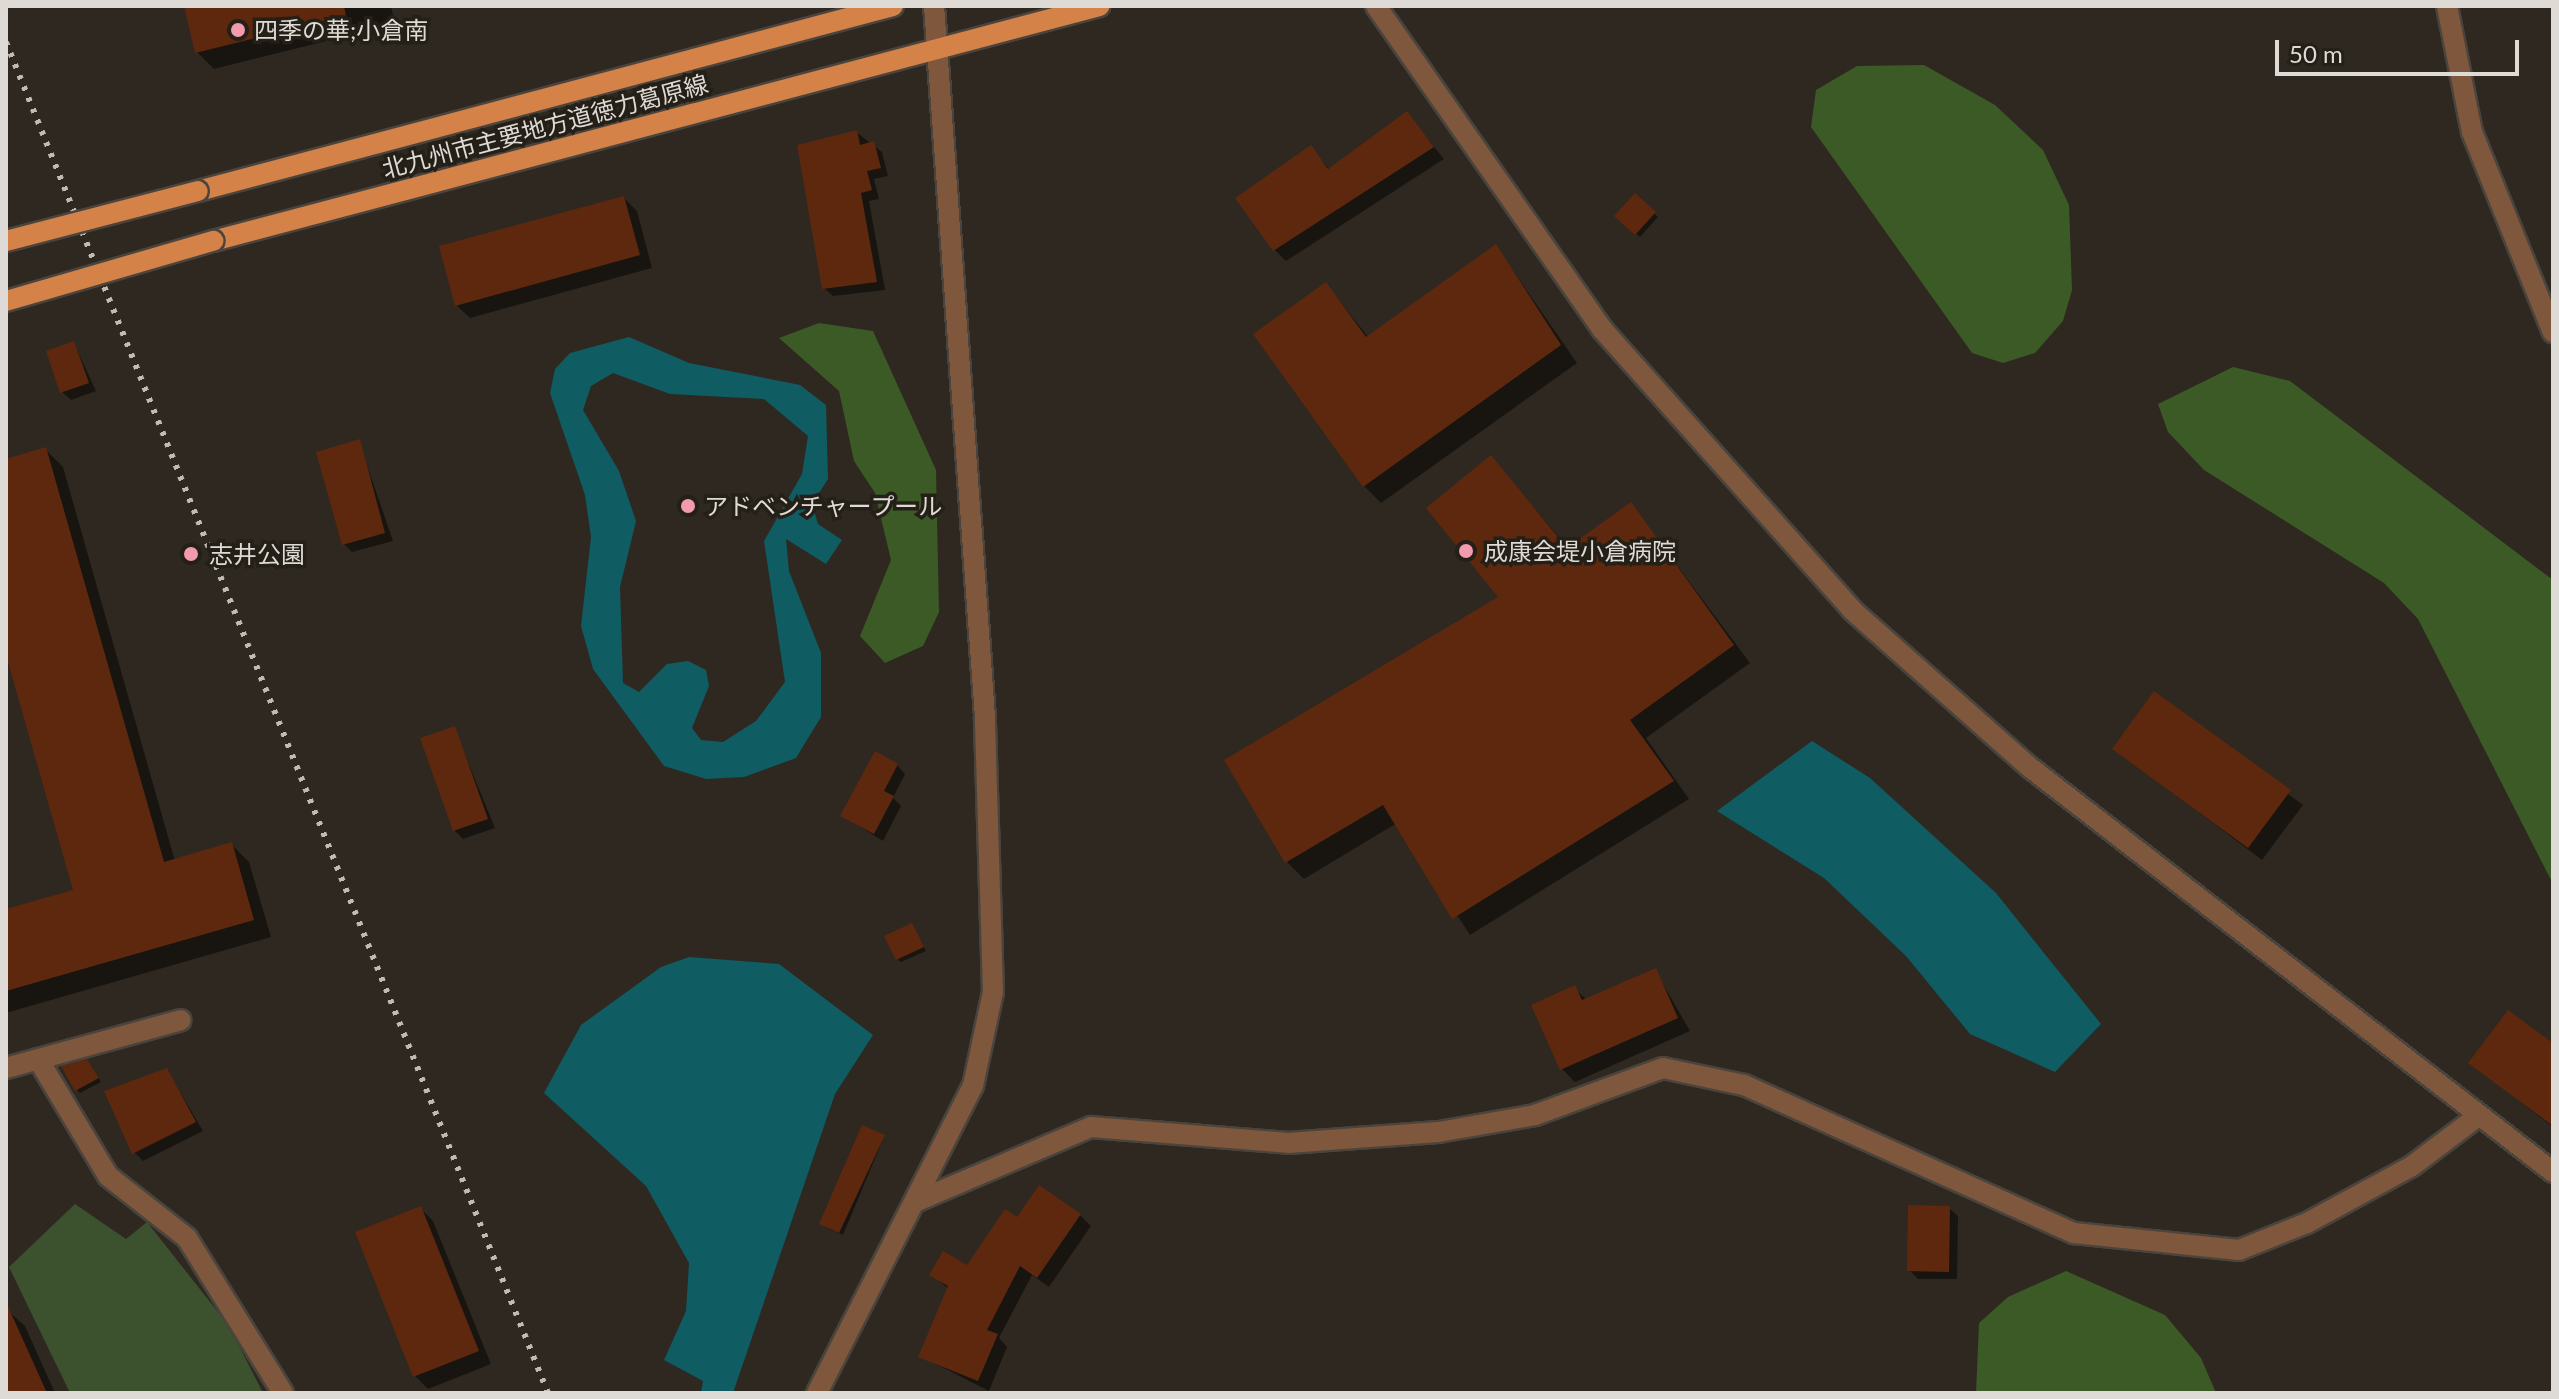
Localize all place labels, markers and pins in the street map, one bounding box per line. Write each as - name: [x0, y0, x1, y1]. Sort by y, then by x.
- place label: 四季の華;小倉南: [254, 16, 428, 44]
- marker: 四季の華;小倉南: [229, 21, 247, 39]
- place label: アドベンチャープール: [704, 492, 944, 520]
- marker: アドベンチャープール: [679, 497, 697, 515]
- place label: 成康会堤小倉病院: [1484, 537, 1676, 565]
- place label: 志井公園: [209, 540, 305, 568]
- marker: 成康会堤小倉病院: [1455, 540, 1477, 562]
- marker: 志井公園: [180, 543, 202, 565]

